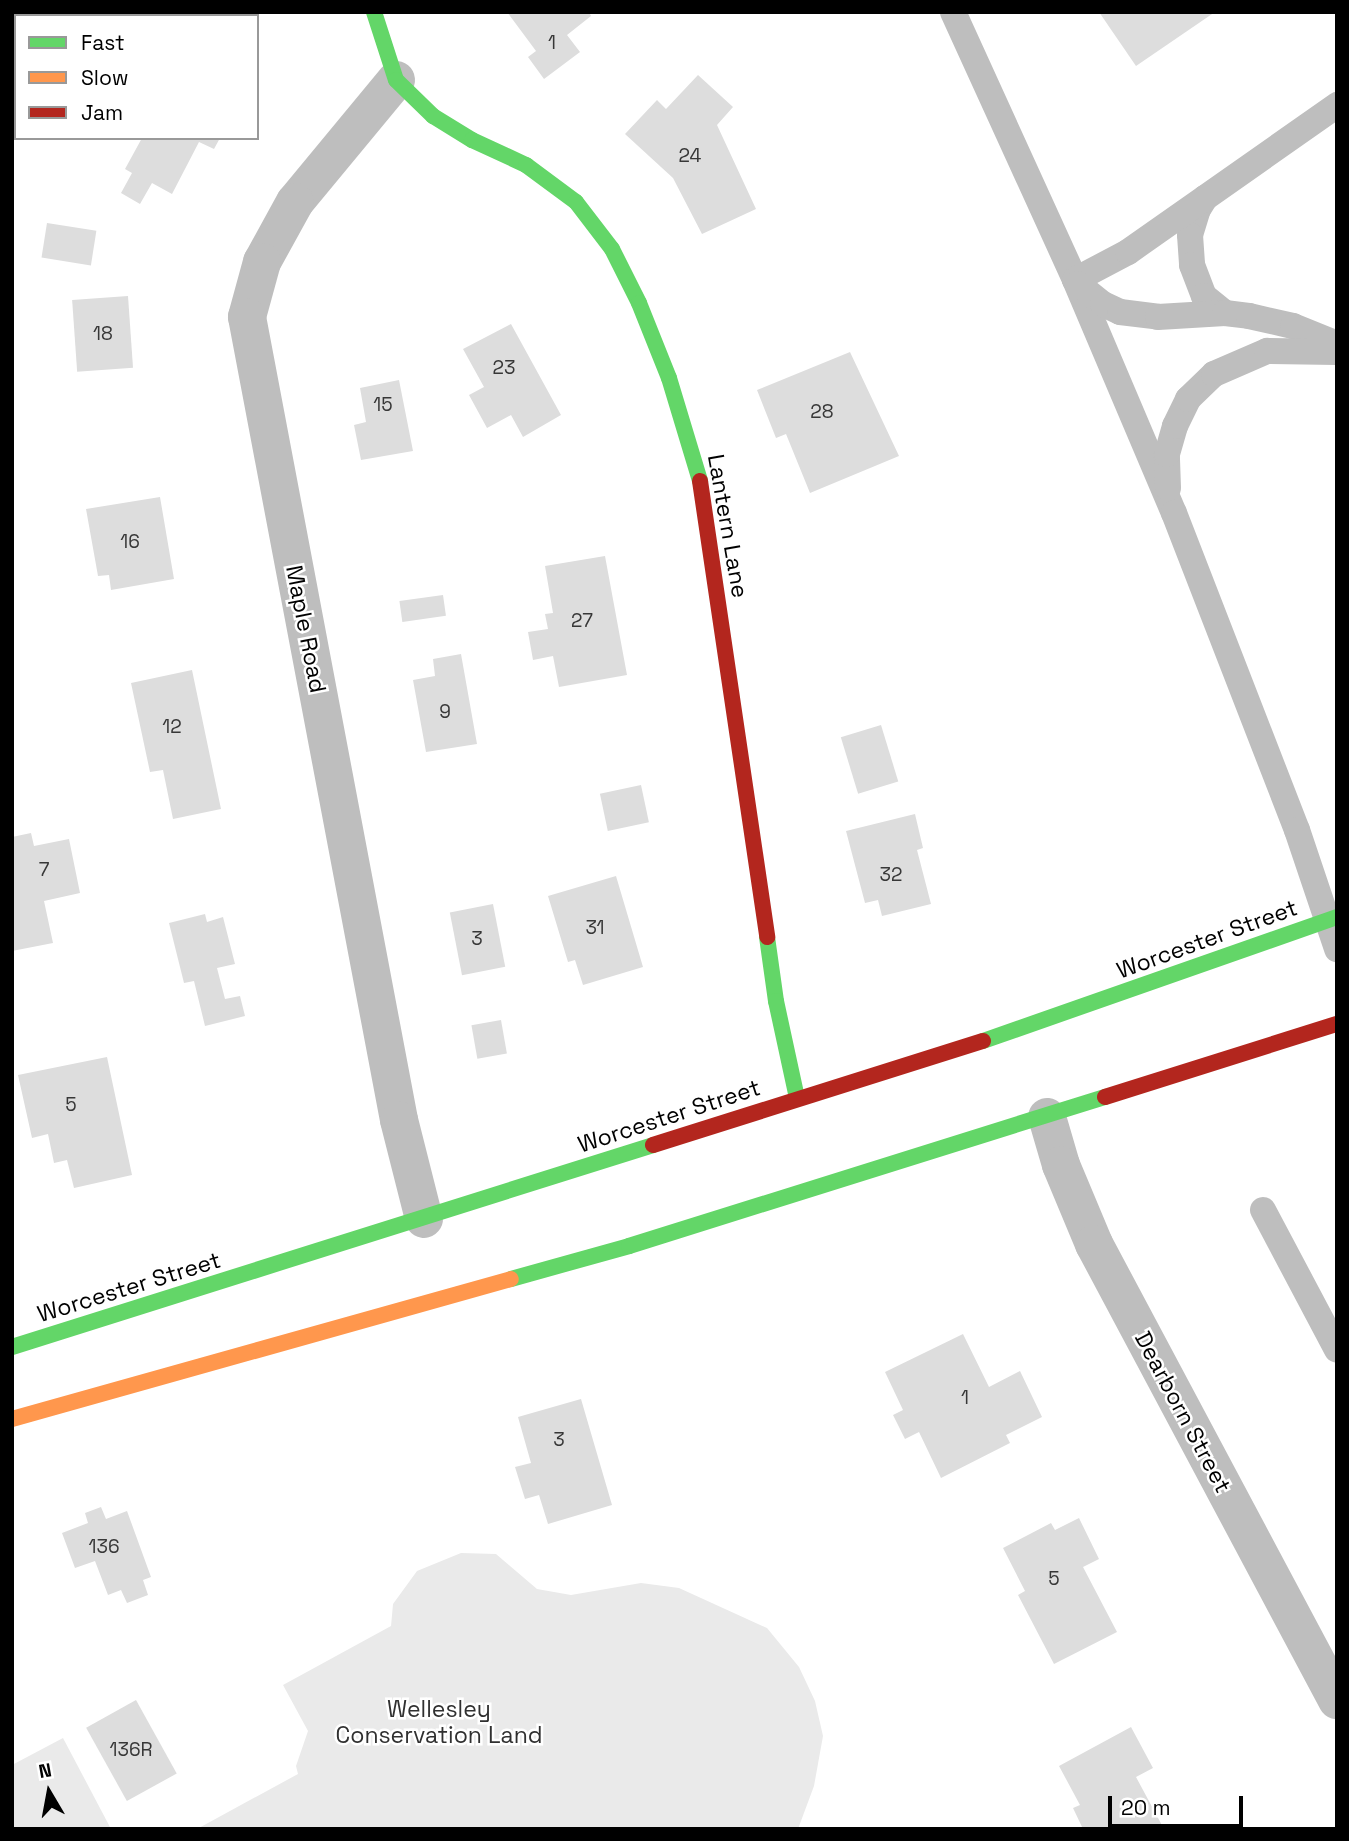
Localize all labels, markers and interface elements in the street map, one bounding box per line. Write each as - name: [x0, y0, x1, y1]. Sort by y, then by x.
- legend: [14, 14, 259, 140]
- text: Fast: [81, 29, 125, 56]
- house number: 1: [548, 32, 556, 54]
- text: Slow: [81, 64, 129, 91]
- text: Jam: [81, 99, 123, 126]
- house number: 24: [679, 145, 701, 167]
- house number: 18: [93, 323, 113, 345]
- house number: 23: [493, 357, 515, 379]
- house number: 15: [373, 394, 393, 416]
- house number: 28: [810, 401, 834, 423]
- street label: Lantern Lane: [702, 452, 754, 600]
- house number: 16: [120, 531, 140, 553]
- street label: Maple Road: [280, 563, 332, 695]
- house number: 27: [571, 610, 593, 632]
- house number: 9: [439, 701, 451, 723]
- house number: 12: [162, 716, 182, 738]
- house number: 7: [39, 859, 49, 881]
- house number: 32: [880, 864, 902, 886]
- street label: Worcester Street: [1113, 894, 1301, 984]
- house number: 31: [585, 917, 605, 939]
- house number: 3: [471, 928, 483, 950]
- street label: Worcester Street: [574, 1073, 764, 1159]
- house number: 5: [65, 1094, 77, 1116]
- street label: Worcester Street: [34, 1246, 224, 1328]
- street label: Dearborn Street: [1129, 1327, 1237, 1497]
- house number: 1: [961, 1387, 969, 1409]
- house number: 3: [553, 1429, 565, 1451]
- house number: 136: [88, 1536, 120, 1558]
- house number: 5: [1048, 1568, 1060, 1590]
- park label: Wellesley Conservation Land: [335, 1695, 543, 1749]
- house number: 136R: [109, 1739, 153, 1761]
- north arrow: [14, 1757, 84, 1827]
- text: N: [37, 1757, 54, 1784]
- scale bar: [1111, 1782, 1246, 1826]
- text: 20 m: [1121, 1794, 1171, 1821]

